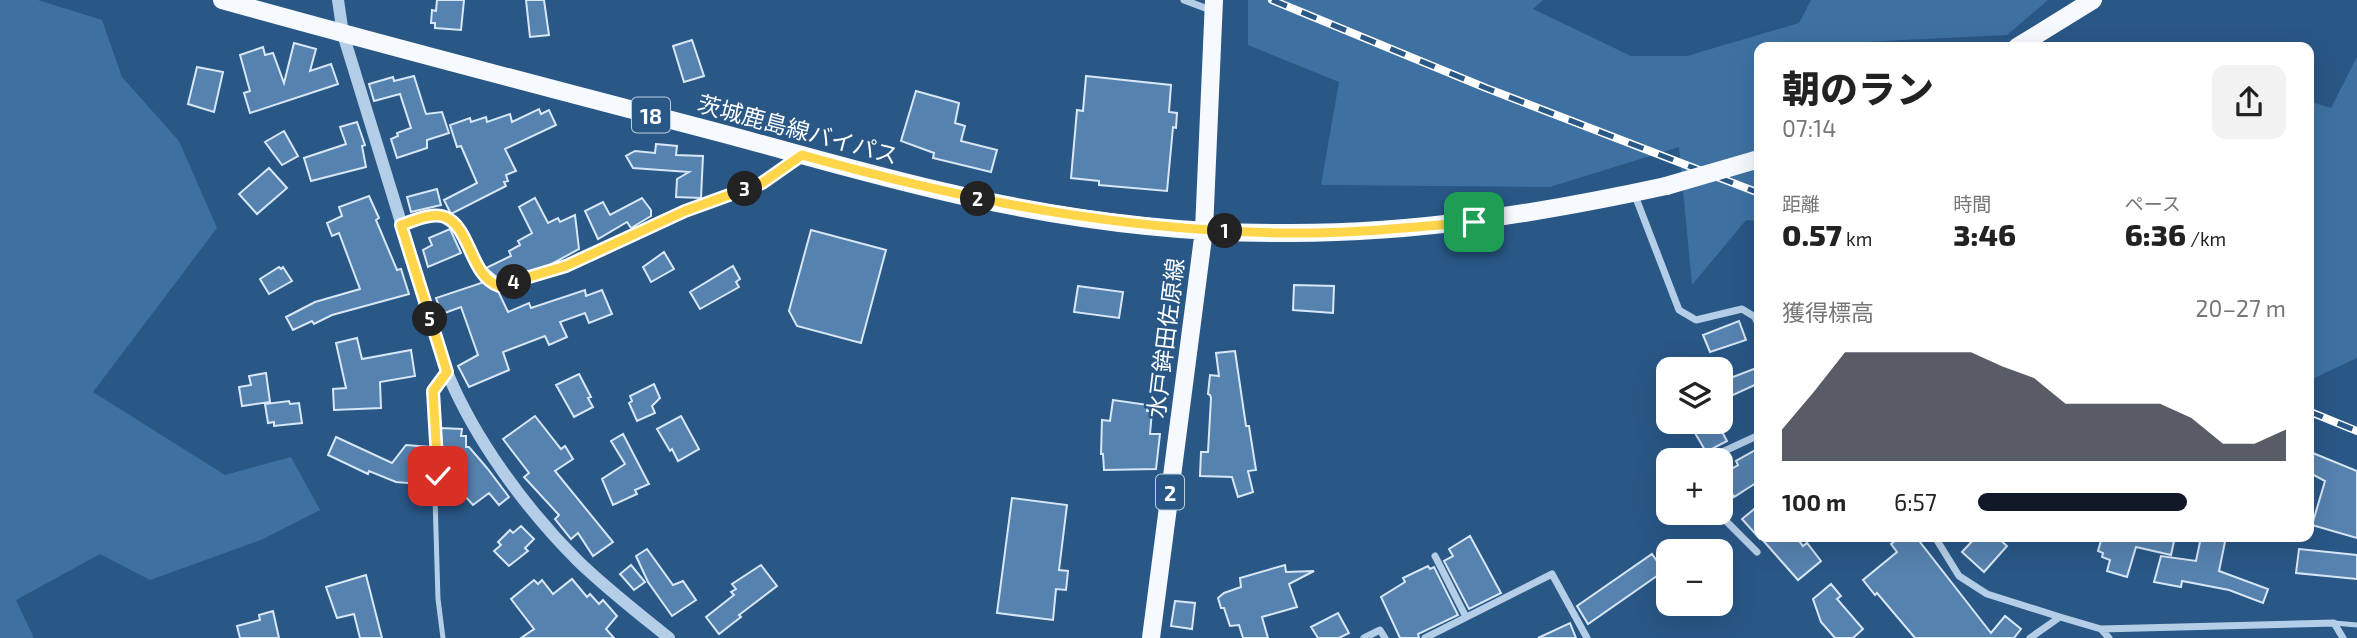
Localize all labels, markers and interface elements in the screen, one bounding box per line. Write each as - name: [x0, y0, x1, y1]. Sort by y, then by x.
- text: 朝のラン: [1782, 65, 1934, 111]
- button: share: [2212, 65, 2286, 139]
- street label: 茨城鹿島線バイパス: [695, 89, 901, 169]
- road number: 18: [632, 97, 670, 132]
- text: 07:14: [1782, 114, 1836, 142]
- pin: 3: [728, 172, 762, 206]
- text: 3: [739, 177, 750, 200]
- pin: 2: [960, 182, 996, 216]
- text: 2: [972, 187, 983, 210]
- pin: [1444, 192, 1504, 252]
- text: 距離: [1782, 192, 1820, 215]
- text: 時間: [1953, 192, 1991, 215]
- text: ペース: [2125, 192, 2181, 215]
- icon: arrive: [1455, 203, 1493, 241]
- pin: 1: [1208, 214, 1242, 248]
- text: 0.57: [1782, 216, 1842, 252]
- text: 3:46: [1953, 216, 2016, 252]
- text: 6:36: [2125, 216, 2186, 252]
- text: 1: [1220, 219, 1229, 242]
- text: km: [1842, 227, 1872, 250]
- text: /km: [2186, 227, 2226, 250]
- street label: 水戸鉾田佐原線: [1141, 256, 1189, 420]
- pin: 4: [496, 264, 532, 300]
- text: 4: [507, 270, 520, 293]
- text: 20–27 m: [2196, 294, 2286, 322]
- text: 獲得標高: [1782, 298, 1874, 326]
- pin: 5: [412, 302, 448, 336]
- text: 5: [424, 307, 435, 330]
- map controls: [1656, 357, 1733, 616]
- button: layers: [1656, 357, 1733, 434]
- pin: [408, 446, 468, 506]
- button: +: [1656, 448, 1733, 525]
- icon: check: [419, 457, 457, 495]
- road number: 2: [1156, 475, 1184, 510]
- text: 100 m: [1782, 488, 1846, 516]
- text: 6:57: [1894, 488, 1937, 516]
- button: −: [1656, 539, 1733, 616]

